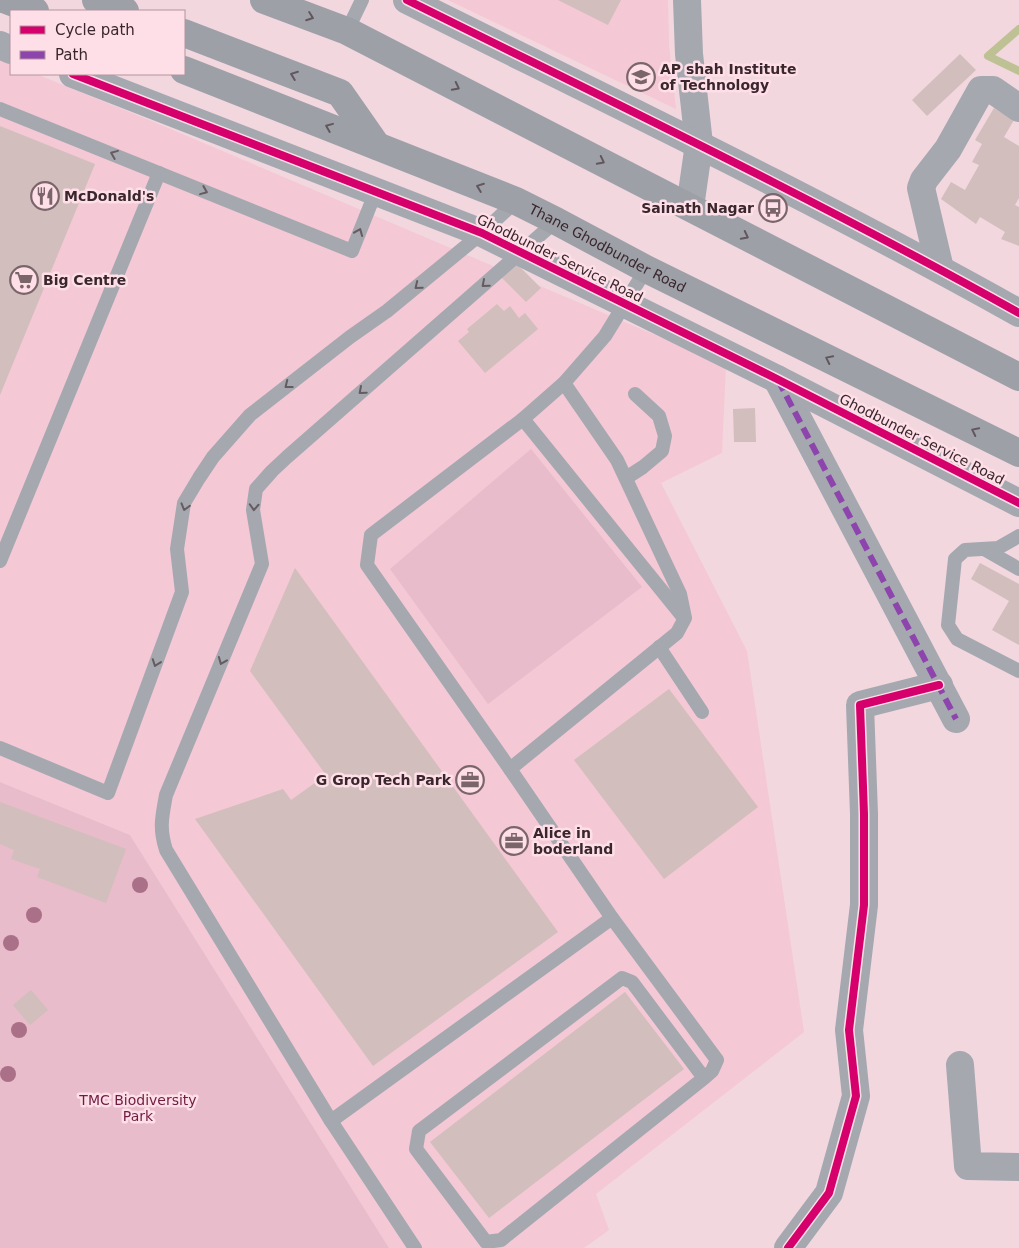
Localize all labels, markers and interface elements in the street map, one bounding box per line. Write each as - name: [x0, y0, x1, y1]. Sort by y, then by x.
- legend: [10, 10, 185, 75]
- one-way arrow: [305, 11, 314, 21]
- text: Cycle path: [55, 21, 135, 39]
- text: Path: [55, 46, 88, 64]
- place label: AP shah Institute of Technology: [660, 61, 796, 93]
- school or university icon: AP shah Institute of Technology: [626, 62, 656, 92]
- one-way arrow: [291, 71, 299, 81]
- one-way arrow: [451, 81, 460, 91]
- one-way arrow: [325, 123, 334, 133]
- one-way arrow: [110, 150, 118, 160]
- one-way arrow: [595, 155, 604, 165]
- restaurant icon: McDonald's: [30, 181, 60, 211]
- one-way arrow: [476, 182, 485, 193]
- one-way arrow: [199, 185, 208, 195]
- place label: McDonald's: [64, 188, 154, 204]
- bus stop icon: Sainath Nagar: [758, 193, 788, 223]
- street label: Thane Ghodbunder Road: [526, 200, 689, 296]
- place label: Sainath Nagar: [641, 200, 754, 216]
- street label: Ghodbunder Service Road: [474, 211, 646, 305]
- one-way arrow: [353, 228, 364, 237]
- one-way arrow: [740, 230, 749, 240]
- supermarket icon: Big Centre: [9, 265, 39, 295]
- place label: Big Centre: [43, 272, 126, 288]
- one-way arrow: [481, 279, 490, 288]
- one-way arrow: [414, 281, 423, 290]
- one-way arrow: [826, 356, 835, 366]
- one-way arrow: [285, 379, 294, 388]
- one-way arrow: [359, 385, 368, 394]
- street label: Ghodbunder Service Road: [837, 390, 1007, 488]
- one-way arrow: [971, 427, 980, 437]
- one-way arrow: [180, 502, 191, 511]
- one-way arrow: [249, 503, 260, 511]
- one-way arrow: [217, 656, 228, 665]
- one-way arrow: [152, 659, 162, 667]
- office icon: G Grop Tech Park: [455, 765, 485, 795]
- place label: G Grop Tech Park: [316, 772, 452, 788]
- place label: Alice in boderland: [533, 825, 613, 857]
- office icon: Alice in boderland: [499, 826, 529, 856]
- park label: TMC Biodiversity Park: [78, 1092, 197, 1124]

